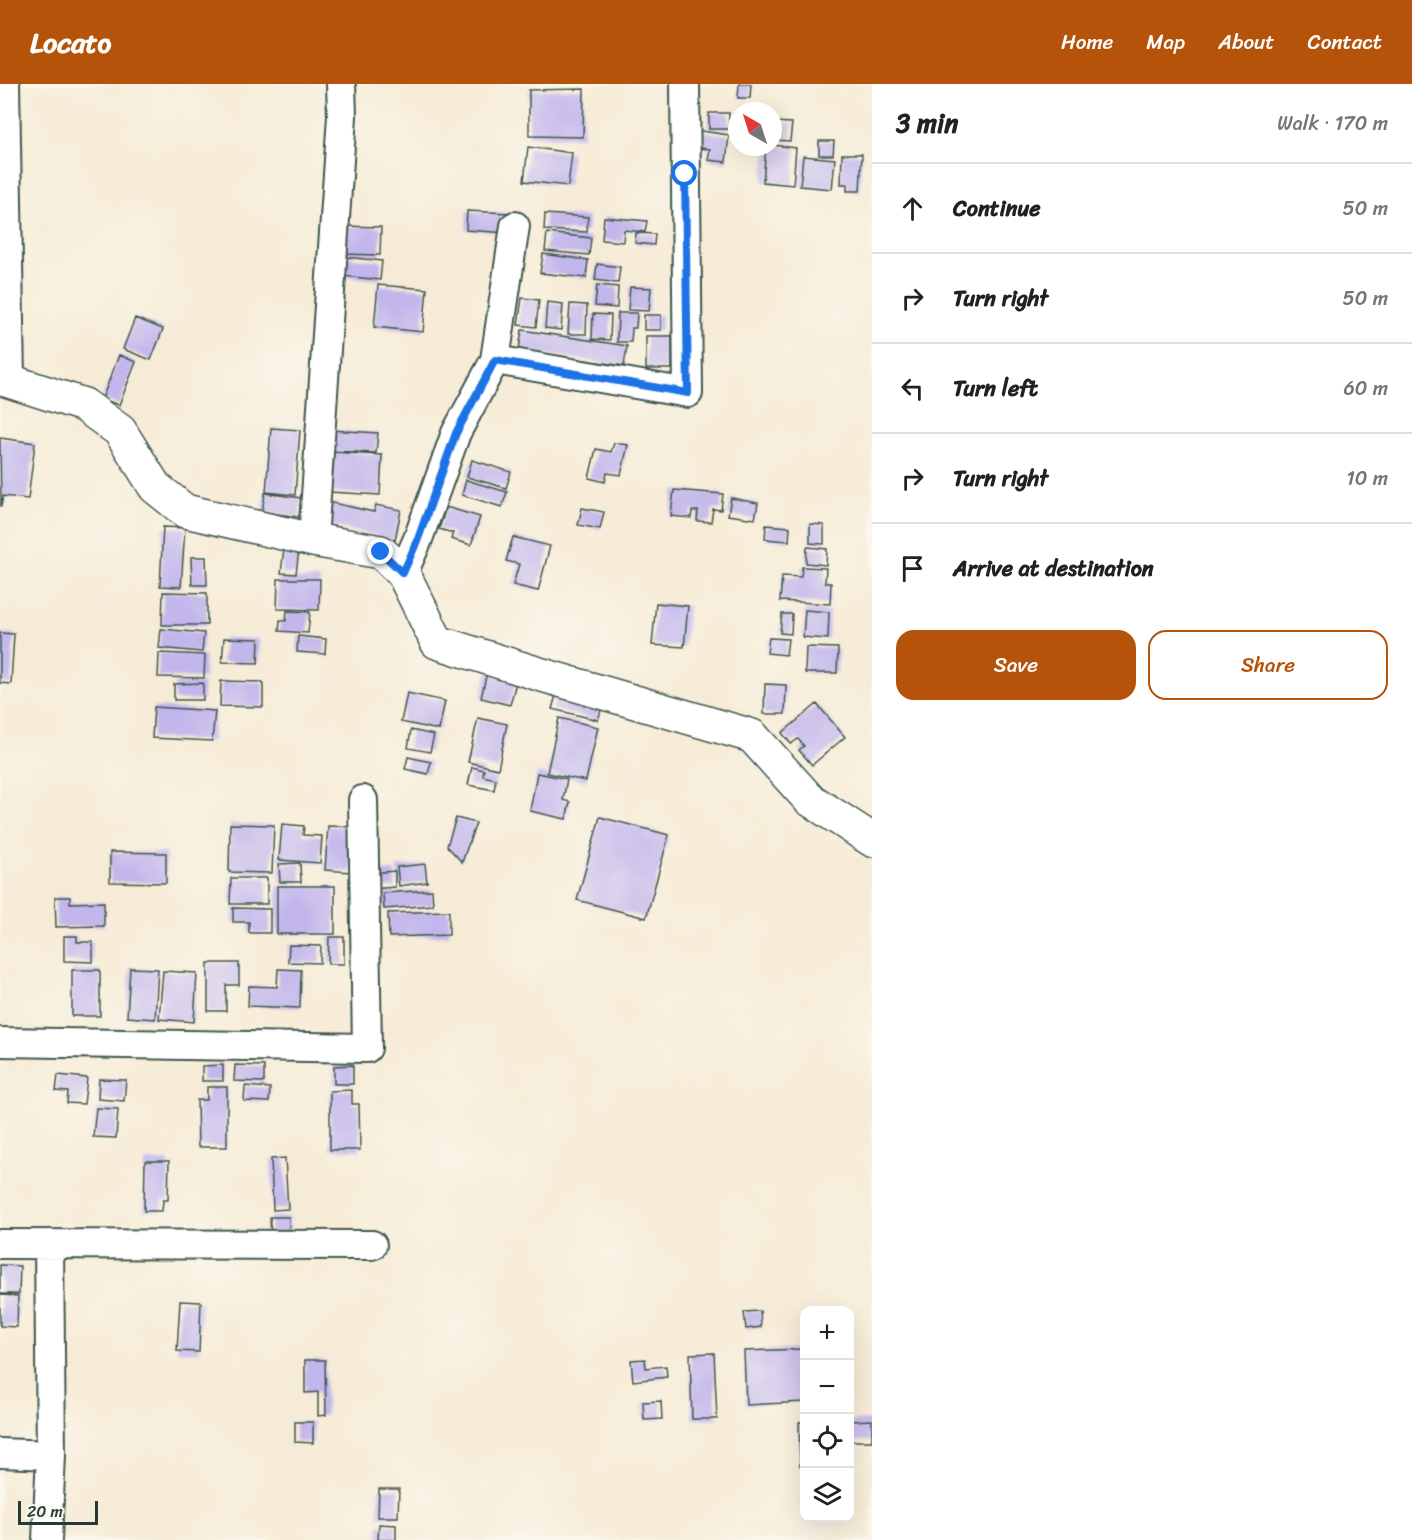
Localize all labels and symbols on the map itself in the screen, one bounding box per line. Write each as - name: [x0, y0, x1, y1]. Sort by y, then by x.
- north arrow: [728, 102, 782, 156]
- route start: [671, 160, 697, 186]
- route end: [367, 538, 393, 564]
- scale bar: [18, 1498, 98, 1526]

